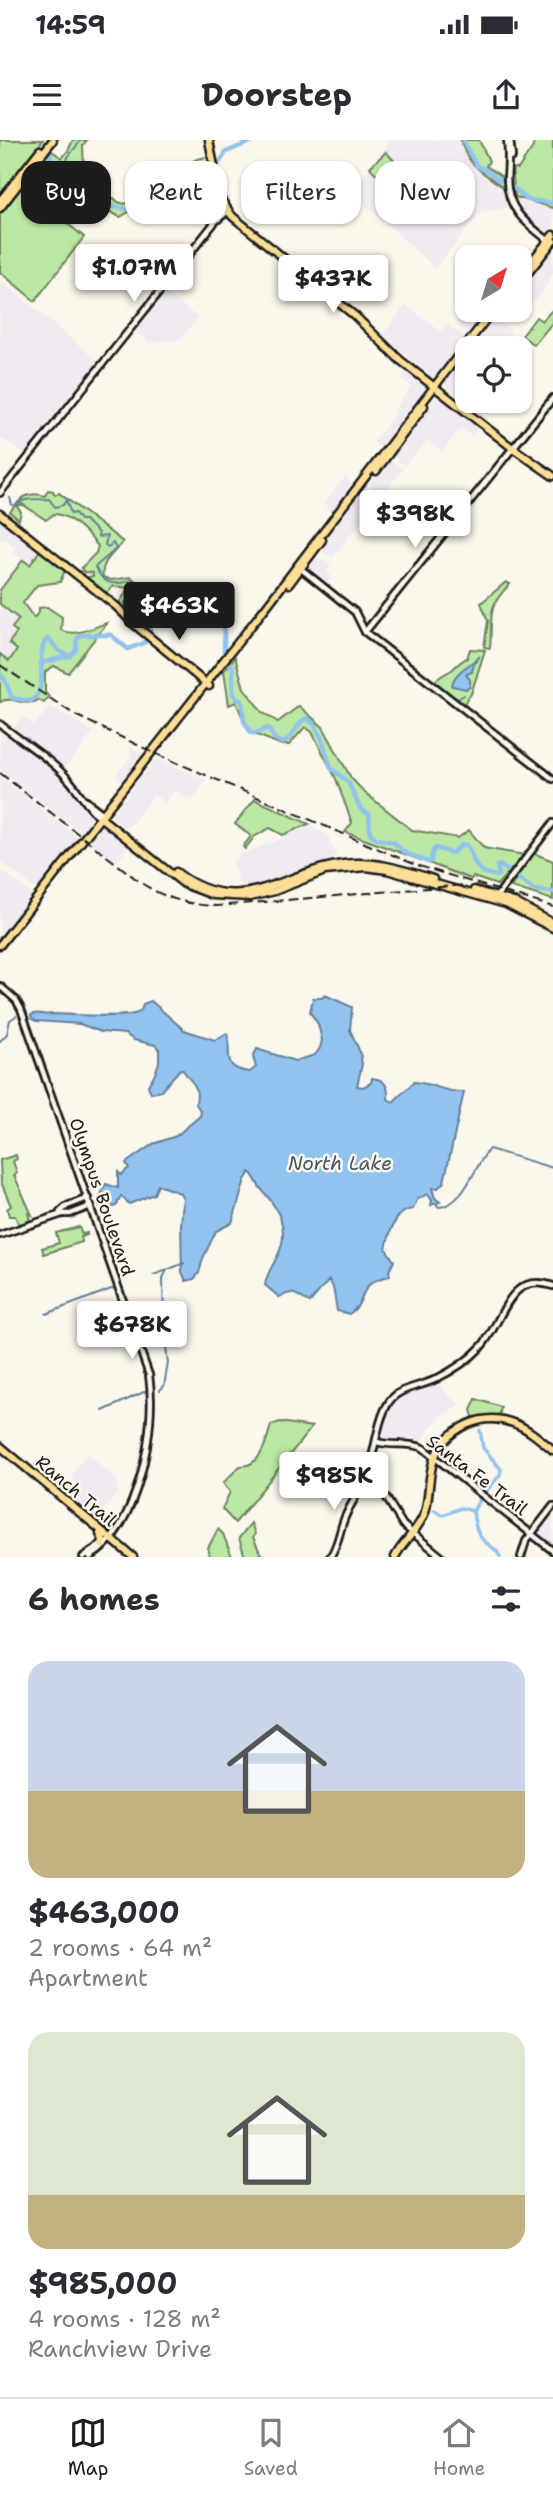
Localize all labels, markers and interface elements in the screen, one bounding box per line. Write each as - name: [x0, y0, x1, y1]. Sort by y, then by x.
- text: 14:59: [35, 7, 106, 42]
- text: Doorstep: [201, 73, 352, 116]
- icon: menu: [28, 76, 66, 114]
- icon: share: [487, 76, 525, 114]
- chip: Buy: [21, 161, 111, 224]
- chip: Rent: [125, 161, 227, 224]
- chip: Filters: [241, 161, 361, 224]
- chip: New: [375, 161, 475, 224]
- pin: $1.07M: [77, 244, 191, 304]
- north arrow: [455, 245, 532, 322]
- map controls: [455, 245, 532, 413]
- text: $1.07M: [91, 252, 177, 282]
- pin: $437K: [284, 256, 382, 315]
- text: $437K: [294, 263, 372, 293]
- button: locate: [455, 336, 532, 413]
- pin: $398K: [366, 490, 464, 550]
- text: $398K: [376, 498, 454, 528]
- pin: $463K: [130, 582, 228, 642]
- text: $463K: [140, 590, 218, 620]
- street label: Olympus Boulevard: [64, 1115, 140, 1279]
- water label: North Lake: [288, 1151, 392, 1176]
- pin: $678K: [83, 1302, 181, 1361]
- text: $678K: [93, 1309, 171, 1339]
- street label: Santa Fe Trail: [422, 1429, 533, 1521]
- street label: Ranch Trail: [30, 1450, 122, 1532]
- pin: $985K: [285, 1452, 383, 1512]
- text: $985K: [295, 1460, 373, 1490]
- text: 6 homes: [28, 1579, 160, 1620]
- icon: filters: [487, 1580, 525, 1618]
- icon: home: [214, 1706, 340, 1832]
- text: $463,000: [28, 1892, 180, 1933]
- text: 2 rooms · 64 m²: [28, 1933, 212, 1963]
- text: Apartment: [28, 1963, 148, 1993]
- icon: home: [214, 2077, 340, 2203]
- text: $985,000: [28, 2263, 178, 2304]
- text: 4 rooms · 128 m²: [28, 2304, 221, 2334]
- text: Ranchview Drive: [28, 2334, 212, 2364]
- tab: Map: [68, 2414, 108, 2481]
- tab: Saved: [244, 2414, 298, 2481]
- tab: Home: [433, 2414, 485, 2481]

